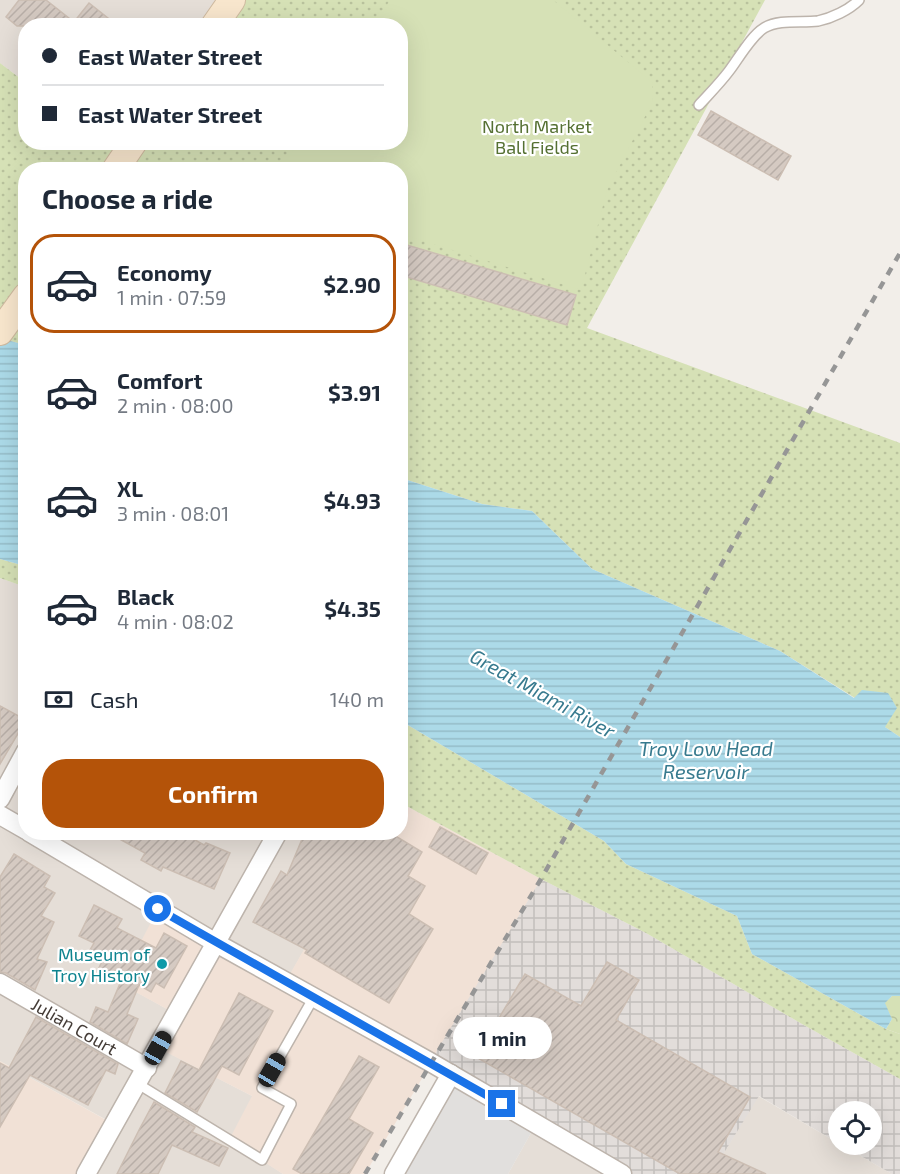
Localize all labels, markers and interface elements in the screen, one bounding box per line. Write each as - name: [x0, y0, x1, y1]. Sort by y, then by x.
- text: East Water Street: [78, 43, 262, 69]
- text: East Water Street: [78, 101, 262, 127]
- park label: North Market Ball Fields: [482, 115, 592, 158]
- text: Choose a ride: [42, 182, 213, 214]
- icon: car: [45, 257, 99, 311]
- text: Economy: [117, 259, 212, 285]
- text: $2.90: [323, 271, 381, 297]
- text: 1 min · 07:59: [117, 285, 226, 309]
- icon: car: [45, 365, 99, 419]
- text: Comfort: [117, 367, 202, 393]
- text: $3.91: [328, 379, 381, 405]
- text: 2 min · 08:00: [117, 393, 233, 417]
- icon: car: [45, 473, 99, 527]
- text: XL: [117, 475, 143, 501]
- text: $4.93: [323, 487, 381, 513]
- text: 3 min · 08:01: [117, 501, 229, 525]
- icon: car: [45, 581, 99, 635]
- text: Black: [117, 583, 174, 609]
- text: $4.35: [324, 595, 381, 621]
- text: 4 min · 08:02: [117, 609, 234, 633]
- water label: Great Miami River: [466, 643, 620, 743]
- icon: cash: [42, 683, 75, 716]
- text: Cash: [90, 686, 139, 712]
- text: 140 m: [330, 687, 384, 711]
- water label: Troy Low Head Reservoir: [639, 736, 773, 783]
- button: Confirm: [42, 759, 384, 828]
- route start: [144, 895, 171, 922]
- place label: Museum of Troy History: [52, 943, 151, 986]
- marker: Museum of Troy History: [155, 957, 169, 971]
- street label: Julian Court: [28, 993, 121, 1060]
- callout: 1 min: [452, 1017, 552, 1059]
- text: 1 min: [478, 1026, 527, 1050]
- car: [141, 1028, 175, 1068]
- car: [255, 1050, 289, 1090]
- route end: [488, 1090, 515, 1117]
- map controls: [828, 1101, 882, 1155]
- button: locate: [828, 1101, 882, 1155]

